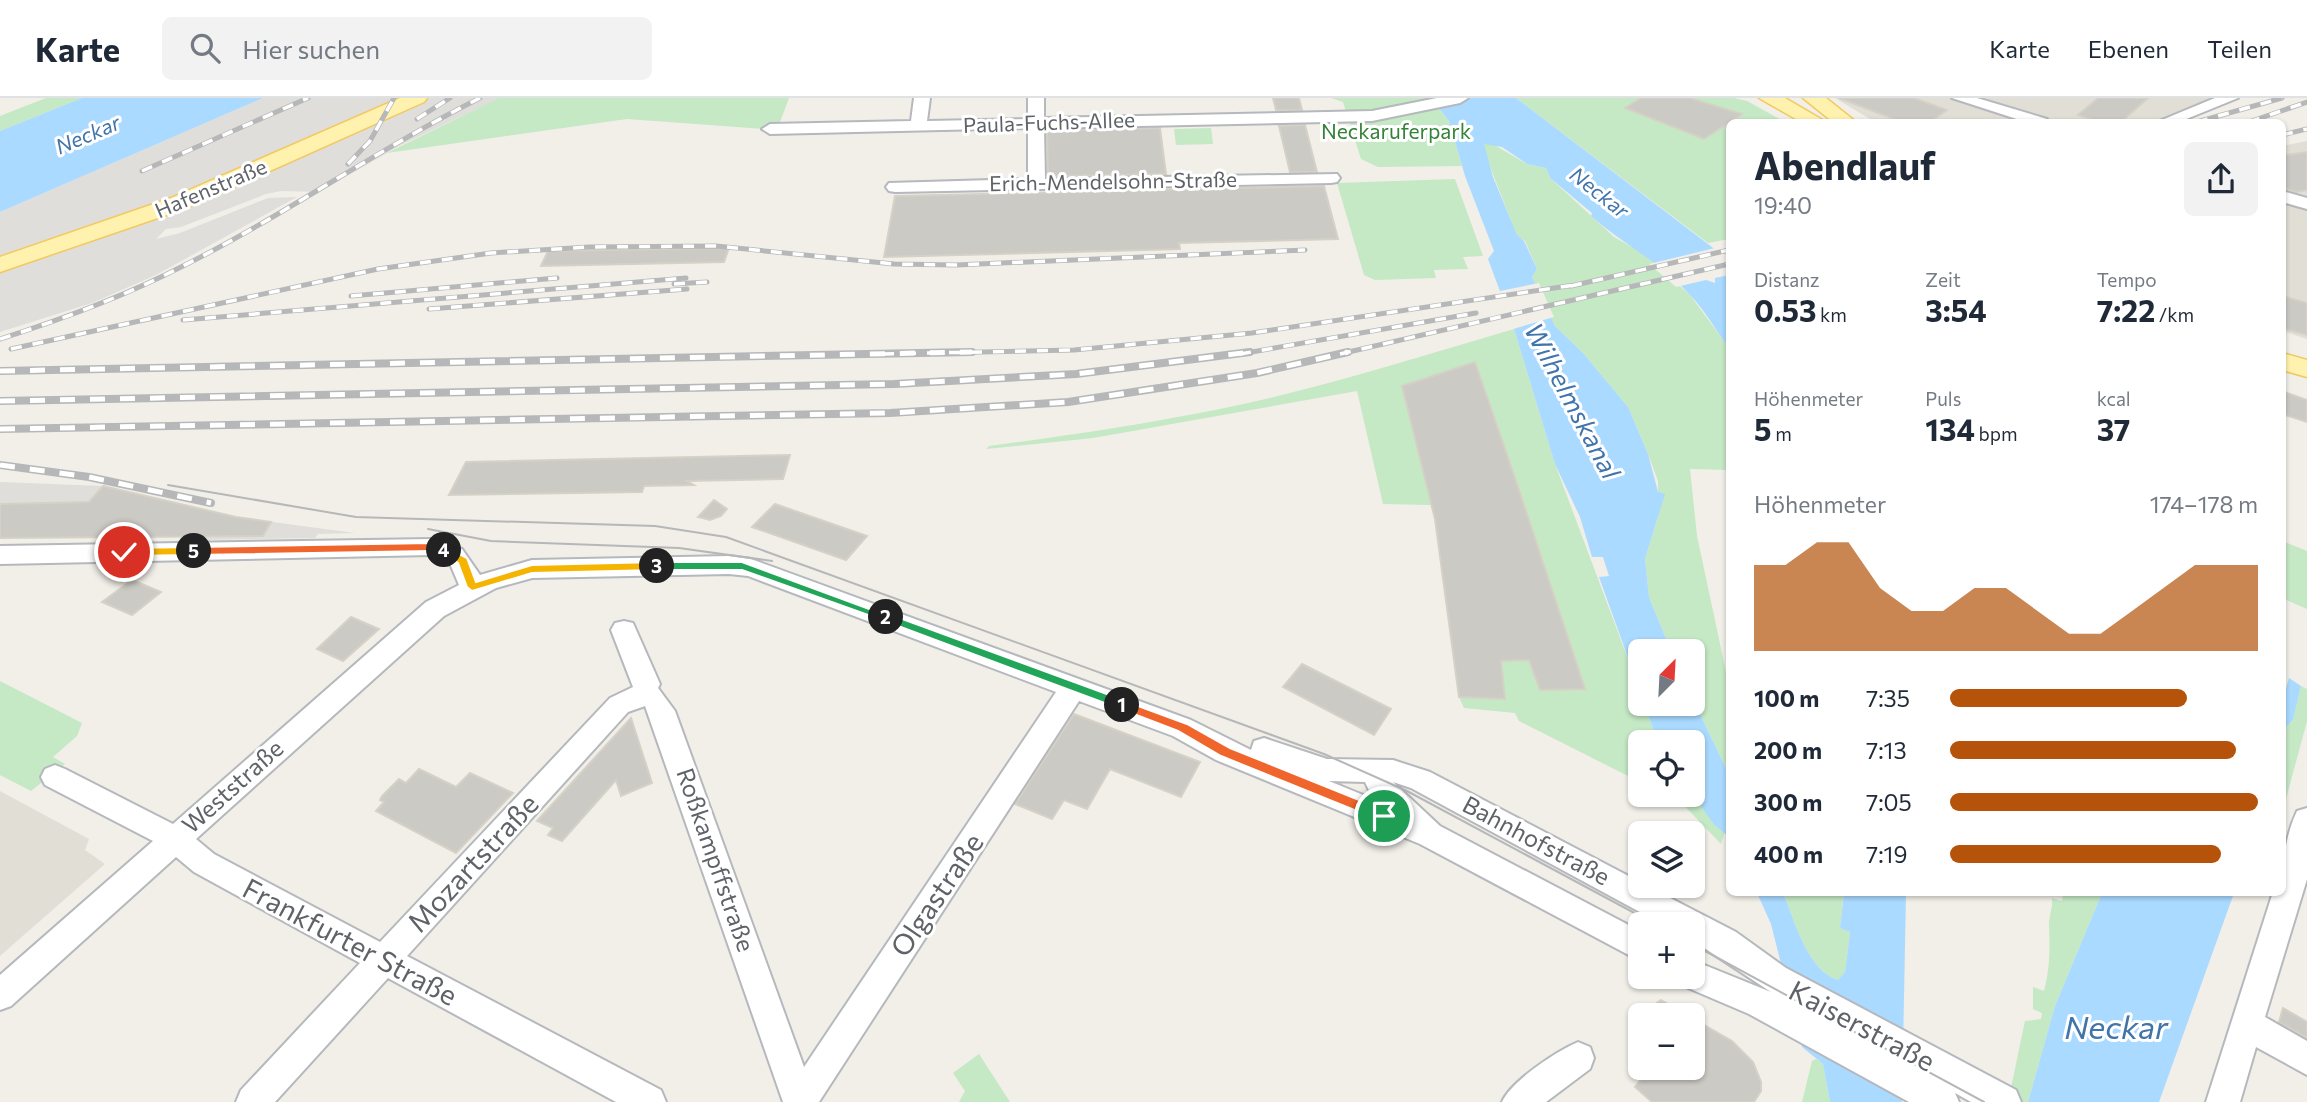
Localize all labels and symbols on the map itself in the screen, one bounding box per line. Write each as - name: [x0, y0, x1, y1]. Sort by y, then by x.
- street label: Paula-Fuchs-Allee: [962, 106, 1135, 137]
- water label: Neckar: [51, 109, 124, 158]
- park label: Neckaruferpark: [1321, 118, 1471, 143]
- street label: Hafenstraße: [151, 153, 270, 222]
- water label: Neckar: [1565, 161, 1635, 223]
- street label: Erich-Mendelsohn-Straße: [989, 166, 1237, 195]
- water label: Wilhelmskanal: [1519, 317, 1628, 485]
- pin: [94, 522, 154, 582]
- pin: 4: [426, 532, 462, 568]
- pin: 5: [176, 533, 212, 568]
- pin: 3: [640, 548, 674, 584]
- pin: 2: [868, 600, 903, 634]
- north arrow: [1628, 639, 1704, 716]
- pin: 1: [1104, 688, 1140, 722]
- street label: Weststraße: [175, 733, 289, 839]
- street label: Roßkampffstraße: [671, 764, 761, 955]
- street label: Mozartstraße: [400, 786, 545, 938]
- pin: [1354, 786, 1414, 846]
- street label: Bahnhofstraße: [1458, 789, 1615, 891]
- street label: Olgastraße: [883, 826, 990, 962]
- street label: Frankfurter Straße: [238, 870, 463, 1012]
- street label: Kaiserstraße: [1784, 972, 1941, 1078]
- water label: Neckar: [2064, 1006, 2169, 1046]

